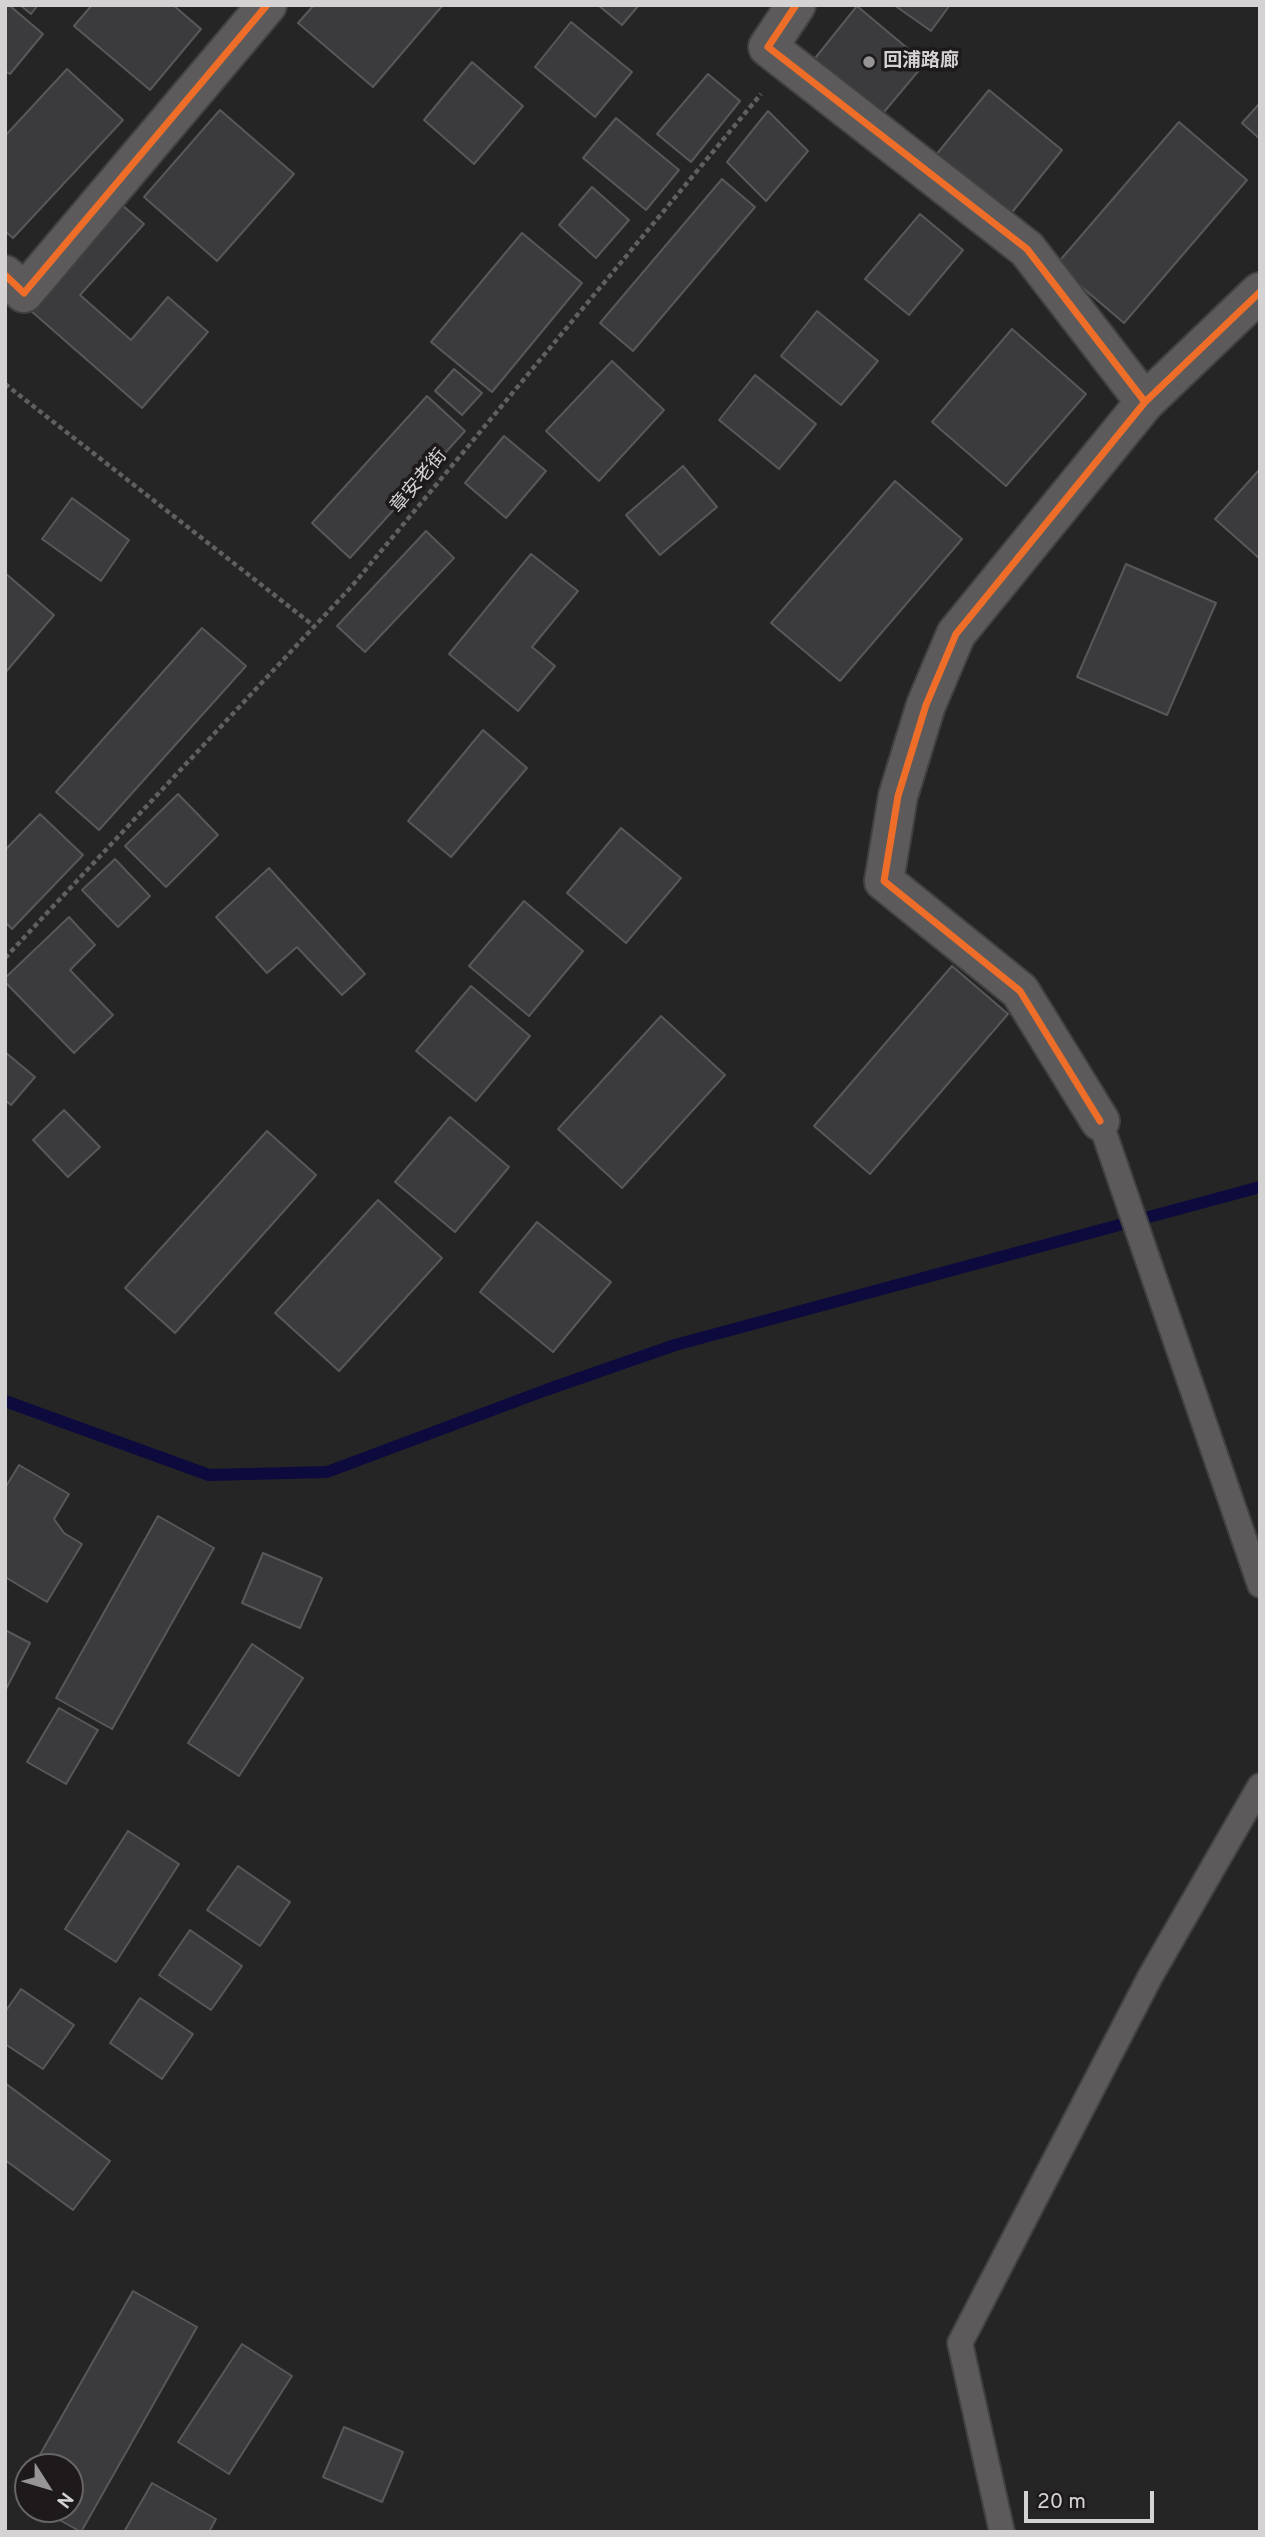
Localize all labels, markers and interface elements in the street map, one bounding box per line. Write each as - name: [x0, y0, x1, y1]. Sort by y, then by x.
- place label: 回浦路廊: [883, 51, 959, 73]
- marker: 回浦路廊: [861, 54, 877, 70]
- street label: 章安老街: [387, 446, 453, 518]
- north arrow: [14, 2453, 84, 2523]
- scale bar: [1027, 2478, 1156, 2522]
- text: N: [50, 2487, 78, 2512]
- text: 20 m: [1037, 2489, 1086, 2516]

